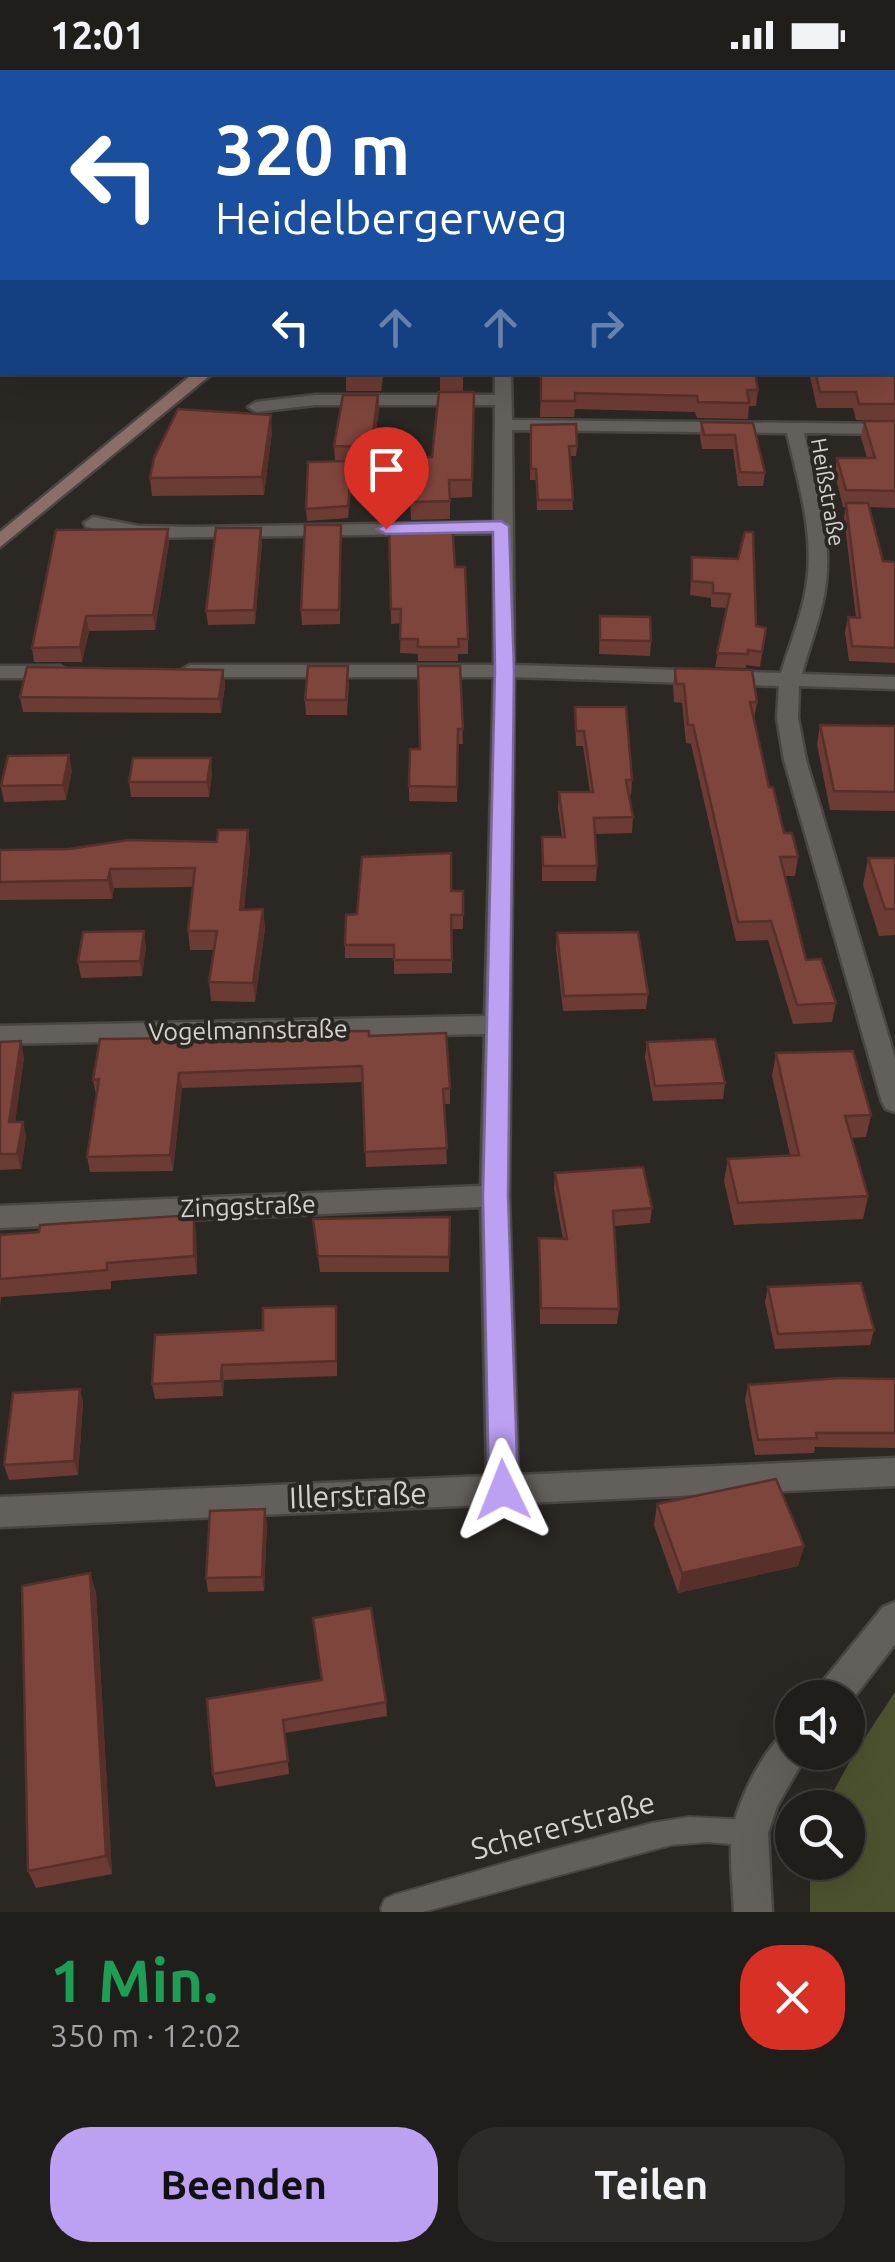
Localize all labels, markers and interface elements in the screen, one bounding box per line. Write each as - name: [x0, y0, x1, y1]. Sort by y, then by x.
- text: 12:01: [50, 14, 145, 56]
- icon: left: [50, 110, 180, 240]
- text: 320 m: [215, 110, 410, 188]
- text: Heidelbergerweg: [215, 192, 568, 243]
- icon: left: [263, 300, 318, 355]
- icon: ahead: [368, 300, 423, 355]
- icon: ahead: [473, 300, 528, 355]
- icon: right: [578, 300, 633, 355]
- pin: [344, 427, 429, 530]
- street label: Heißstraße: [807, 436, 850, 548]
- icon: arrive: [359, 442, 414, 497]
- street label: Vogelmannstraße: [148, 1014, 348, 1046]
- street label: Zinggstraße: [180, 1190, 316, 1222]
- position arrow: [451, 1438, 555, 1542]
- street label: Illerstraße: [289, 1476, 427, 1514]
- map controls: [775, 1680, 865, 1880]
- button: sound: [775, 1680, 865, 1770]
- street label: Schererstraße: [467, 1784, 658, 1866]
- button: search: [775, 1790, 865, 1880]
- button: close: [740, 1945, 845, 2050]
- text: 1 Min.: [50, 1946, 218, 2013]
- text: 350 m · 12:02: [50, 2017, 242, 2053]
- button: Beenden: [50, 2127, 438, 2242]
- button: Teilen: [458, 2127, 845, 2242]

